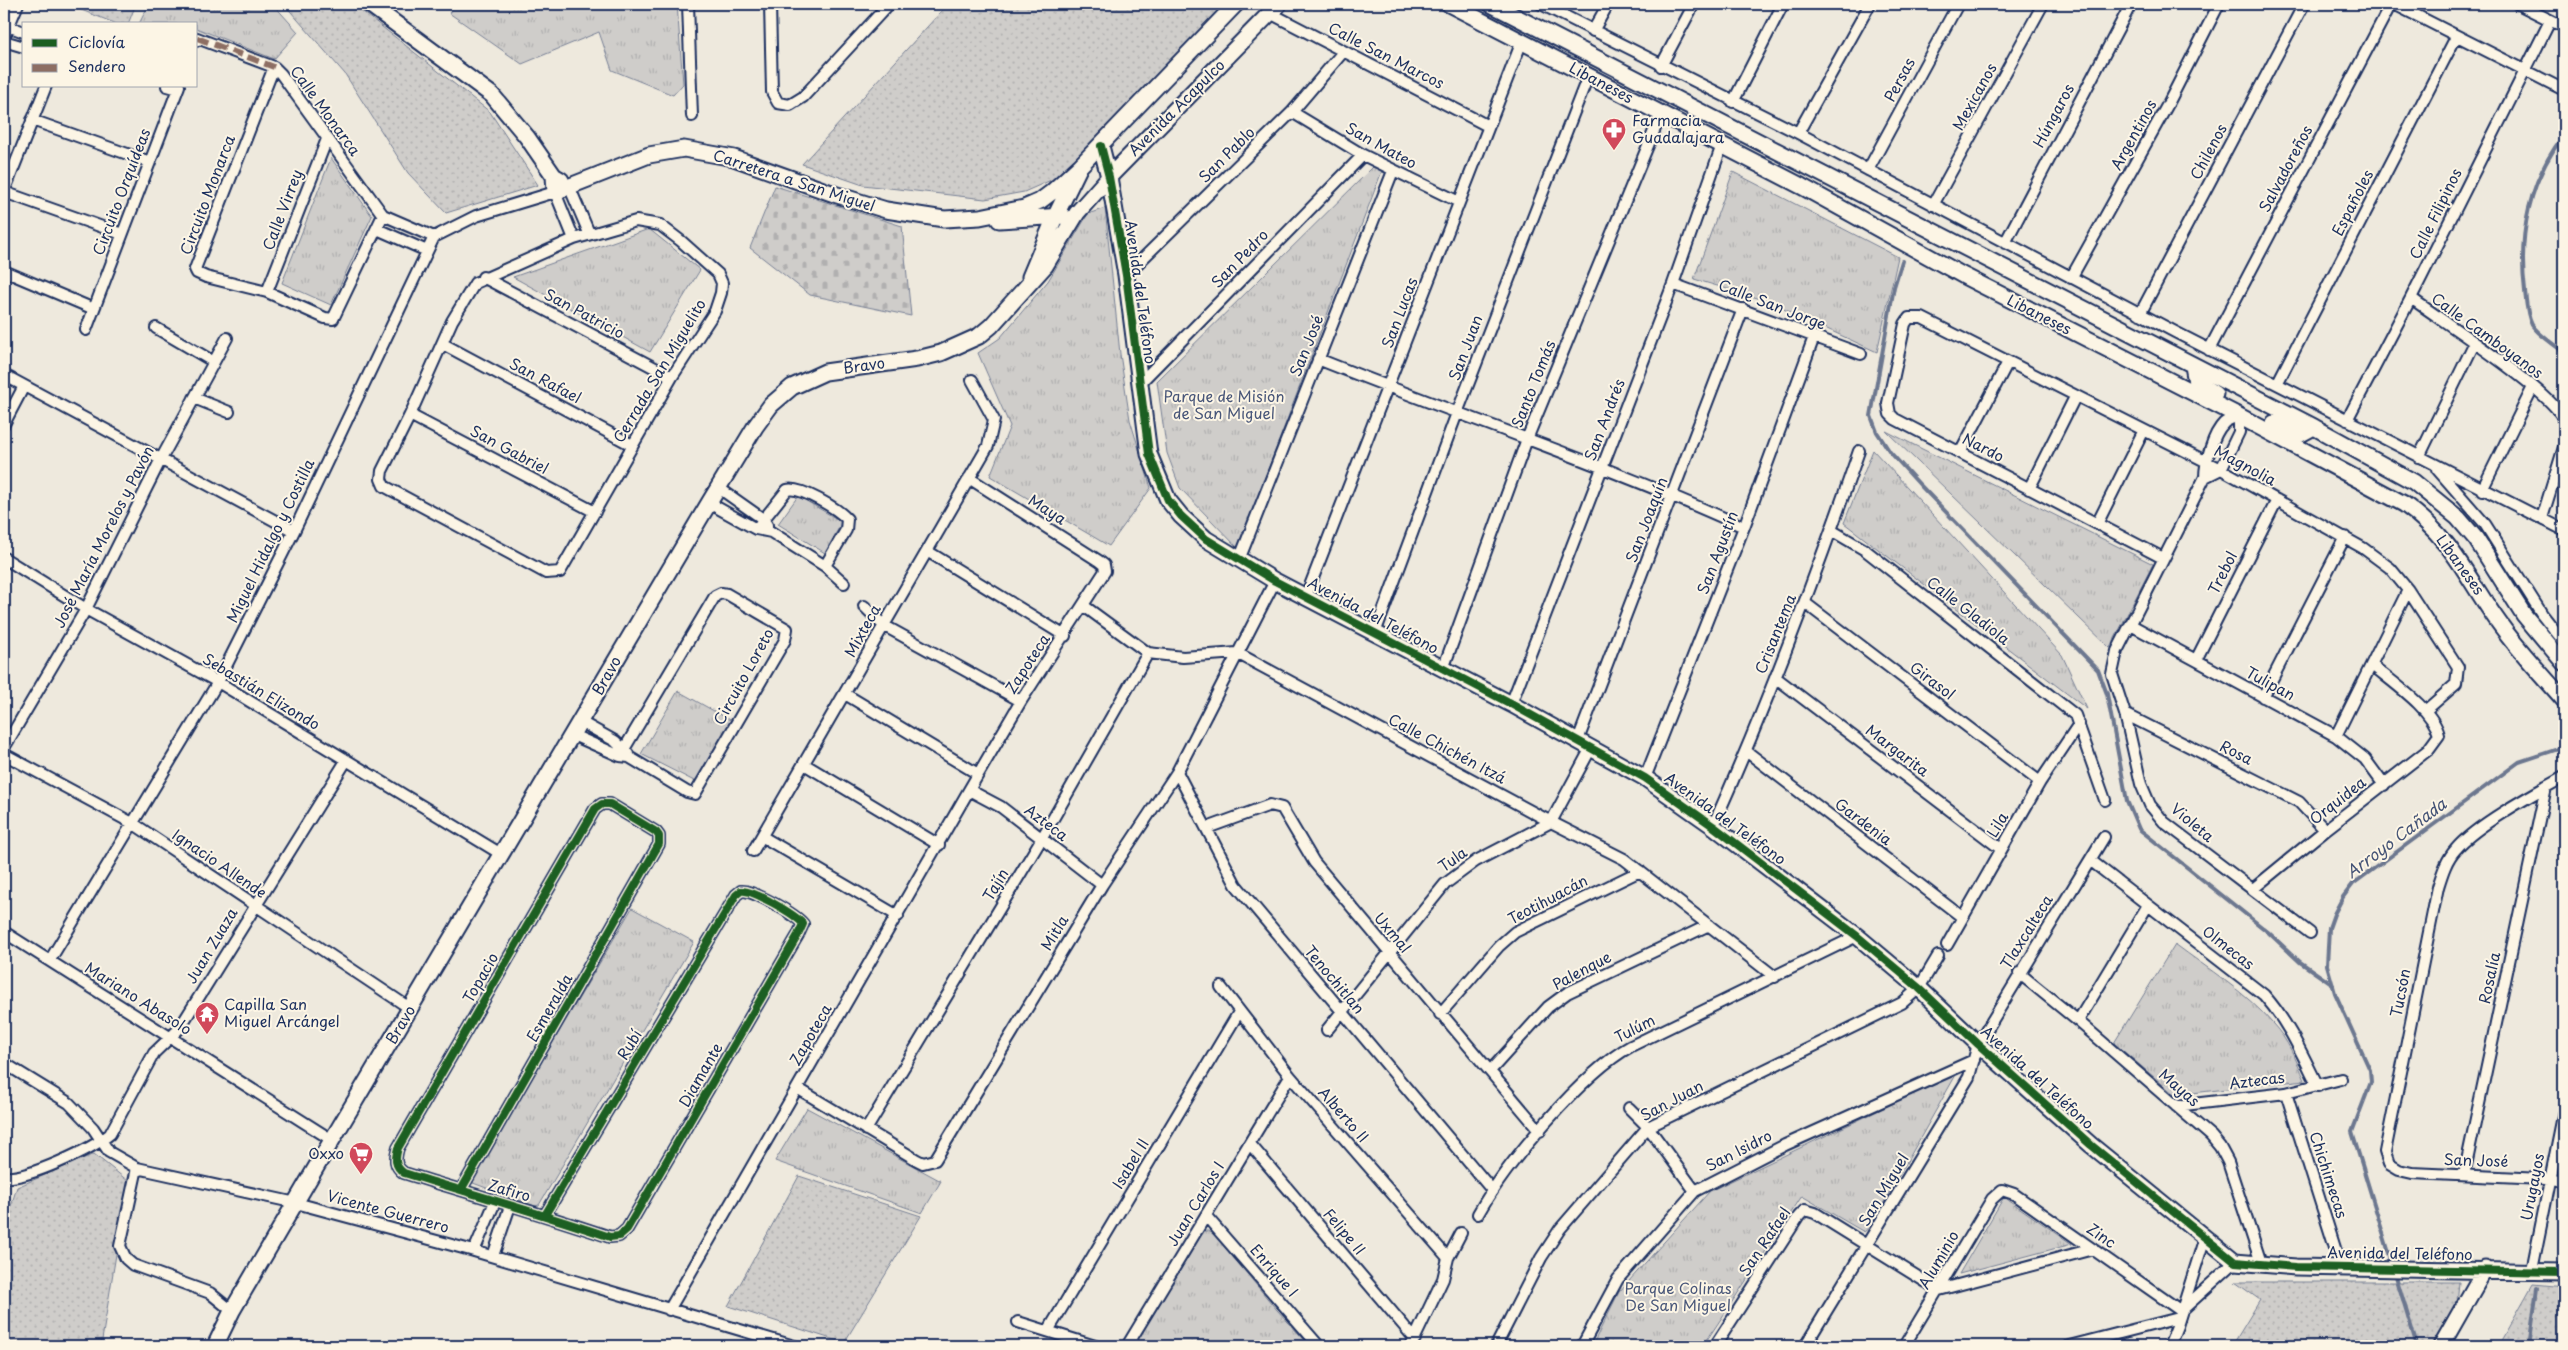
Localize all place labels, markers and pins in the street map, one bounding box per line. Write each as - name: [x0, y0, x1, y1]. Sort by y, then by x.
- place label: Farmacia Guadalajara: [1632, 108, 1725, 148]
- pharmacy icon: Farmacia Guadalajara: [1601, 117, 1627, 151]
- place label: Capilla San Miguel Arcángel: [224, 992, 340, 1032]
- temple icon: Capilla San Miguel Arcángel: [194, 1001, 220, 1035]
- place label: Oxxo: [308, 1141, 344, 1164]
- supermarket icon: Oxxo: [348, 1141, 374, 1175]

